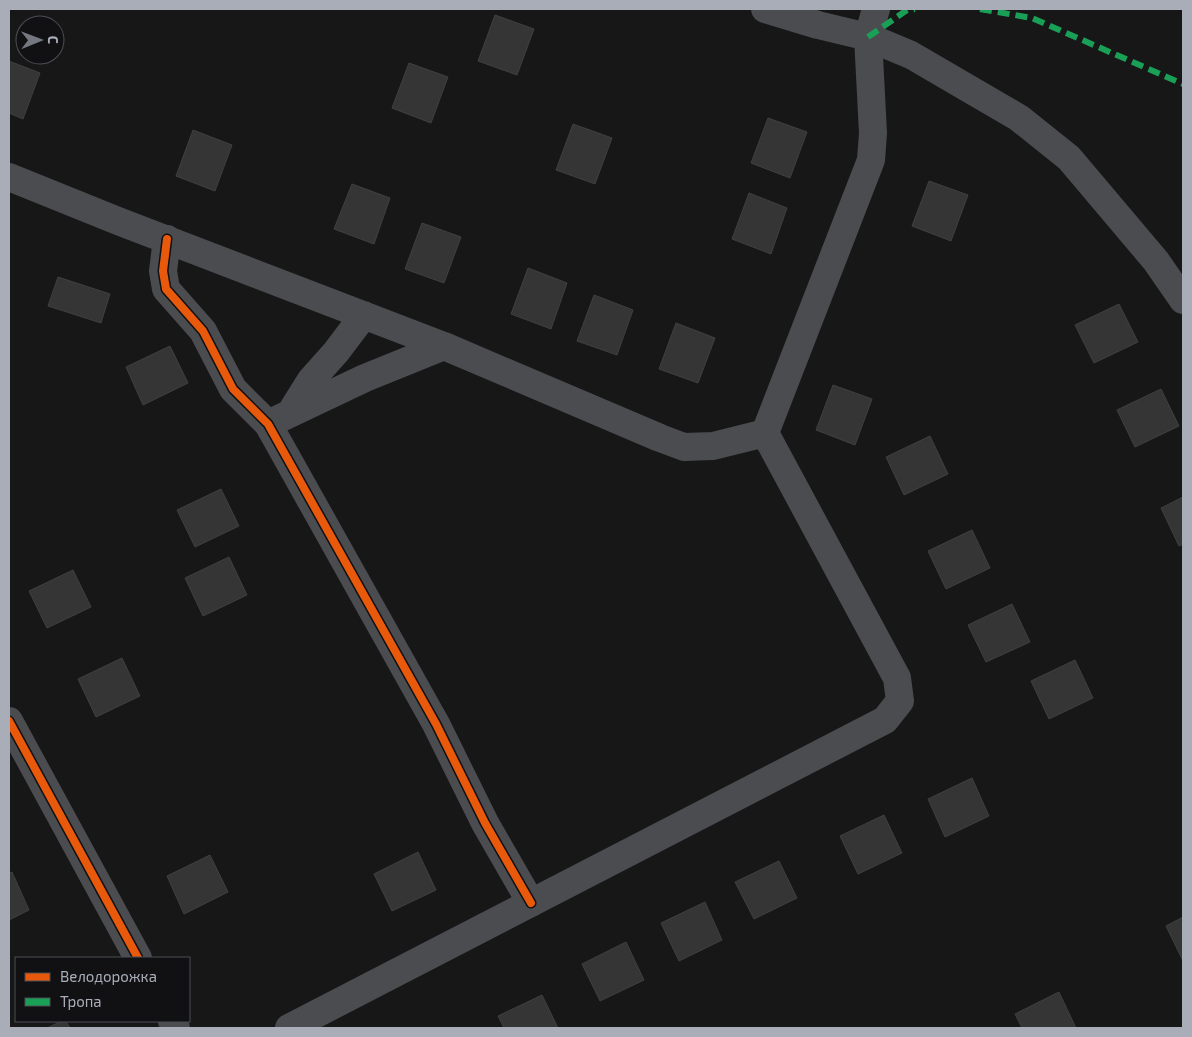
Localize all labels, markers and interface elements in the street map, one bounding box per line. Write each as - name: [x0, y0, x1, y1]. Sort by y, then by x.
- north arrow: [15, 15, 65, 65]
- text: С: [45, 35, 62, 44]
- legend: [15, 957, 190, 1022]
- text: Велодорожка: [60, 967, 157, 985]
- text: Тропа: [60, 992, 102, 1010]

